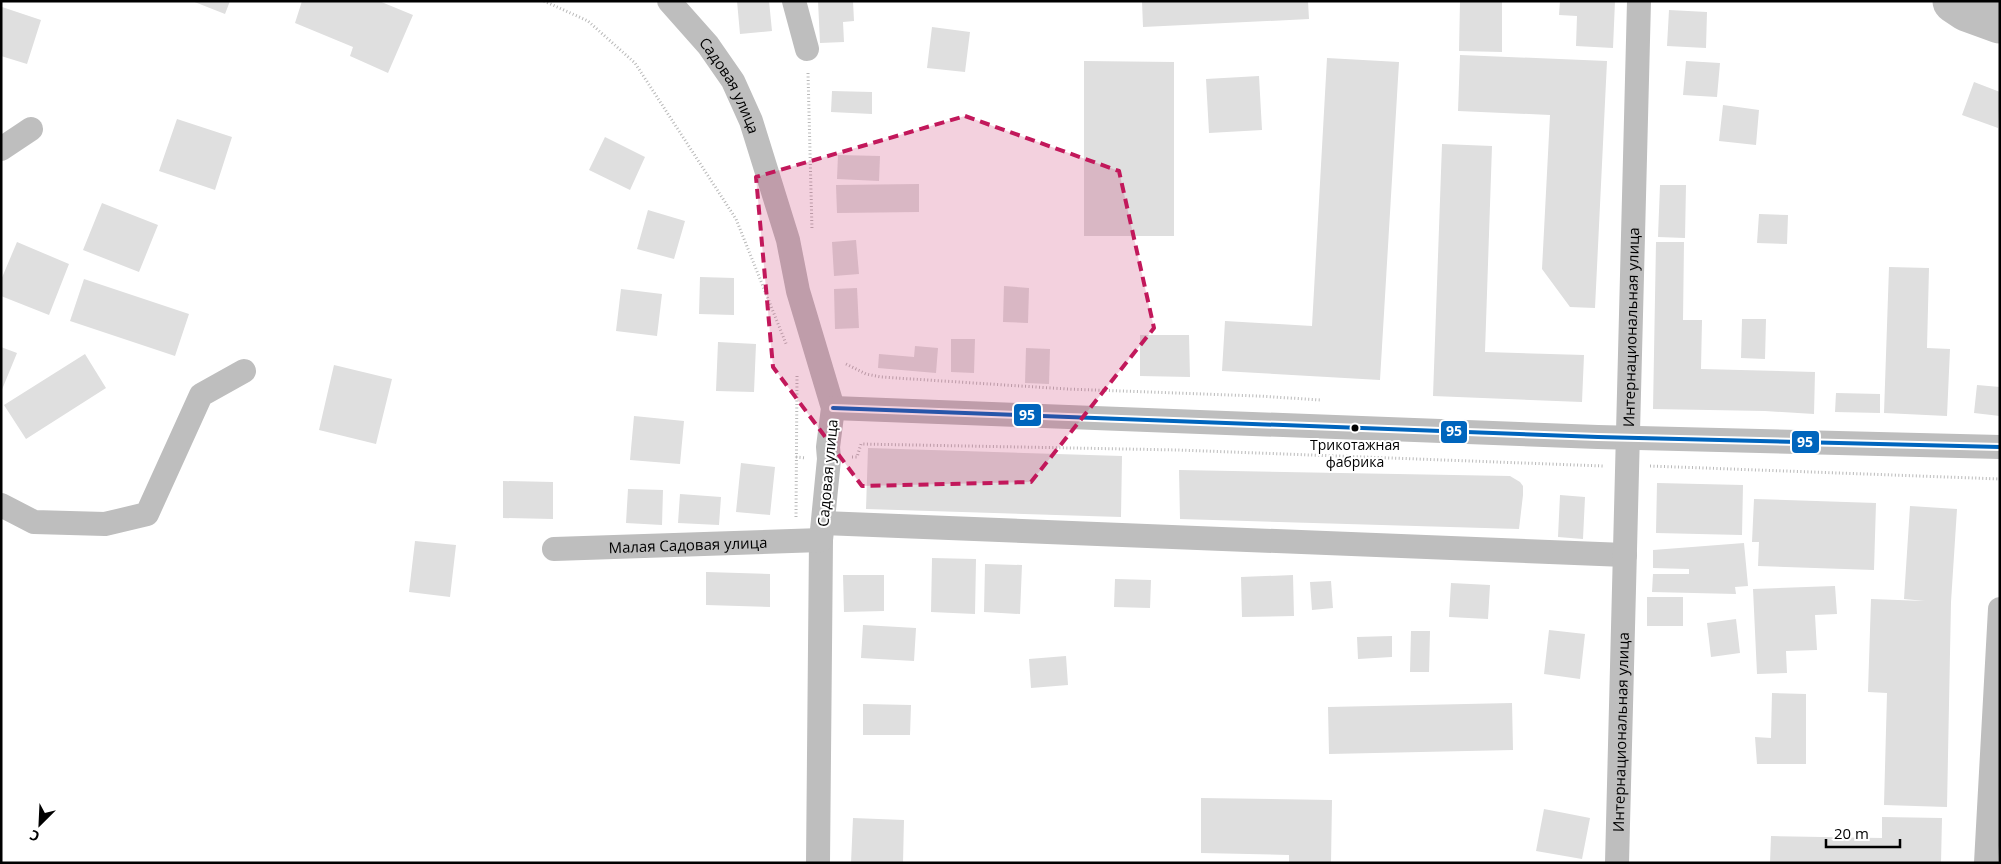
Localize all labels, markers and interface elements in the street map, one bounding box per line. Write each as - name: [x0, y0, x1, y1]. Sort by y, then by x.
- street label: Садовая улица: [695, 33, 764, 136]
- street label: Интернациональная улица: [1618, 227, 1643, 427]
- line badge: 95: [1013, 403, 1042, 427]
- text: 95: [1019, 405, 1035, 424]
- street label: Садовая улица: [812, 418, 842, 528]
- line badge: 95: [1440, 420, 1468, 444]
- text: 95: [1446, 421, 1462, 440]
- marker: Трикотажная фабрика: [1350, 423, 1360, 433]
- line badge: 95: [1791, 430, 1820, 454]
- text: 95: [1797, 432, 1813, 451]
- place label: Трикотажная фабрика: [1310, 435, 1400, 471]
- street label: Малая Садовая улица: [608, 532, 768, 557]
- street label: Интернациональная улица: [1608, 632, 1633, 832]
- north arrow: [15, 799, 65, 849]
- scale bar: [1826, 816, 1900, 848]
- text: 20 m: [1834, 823, 1869, 843]
- text: С: [26, 826, 42, 847]

